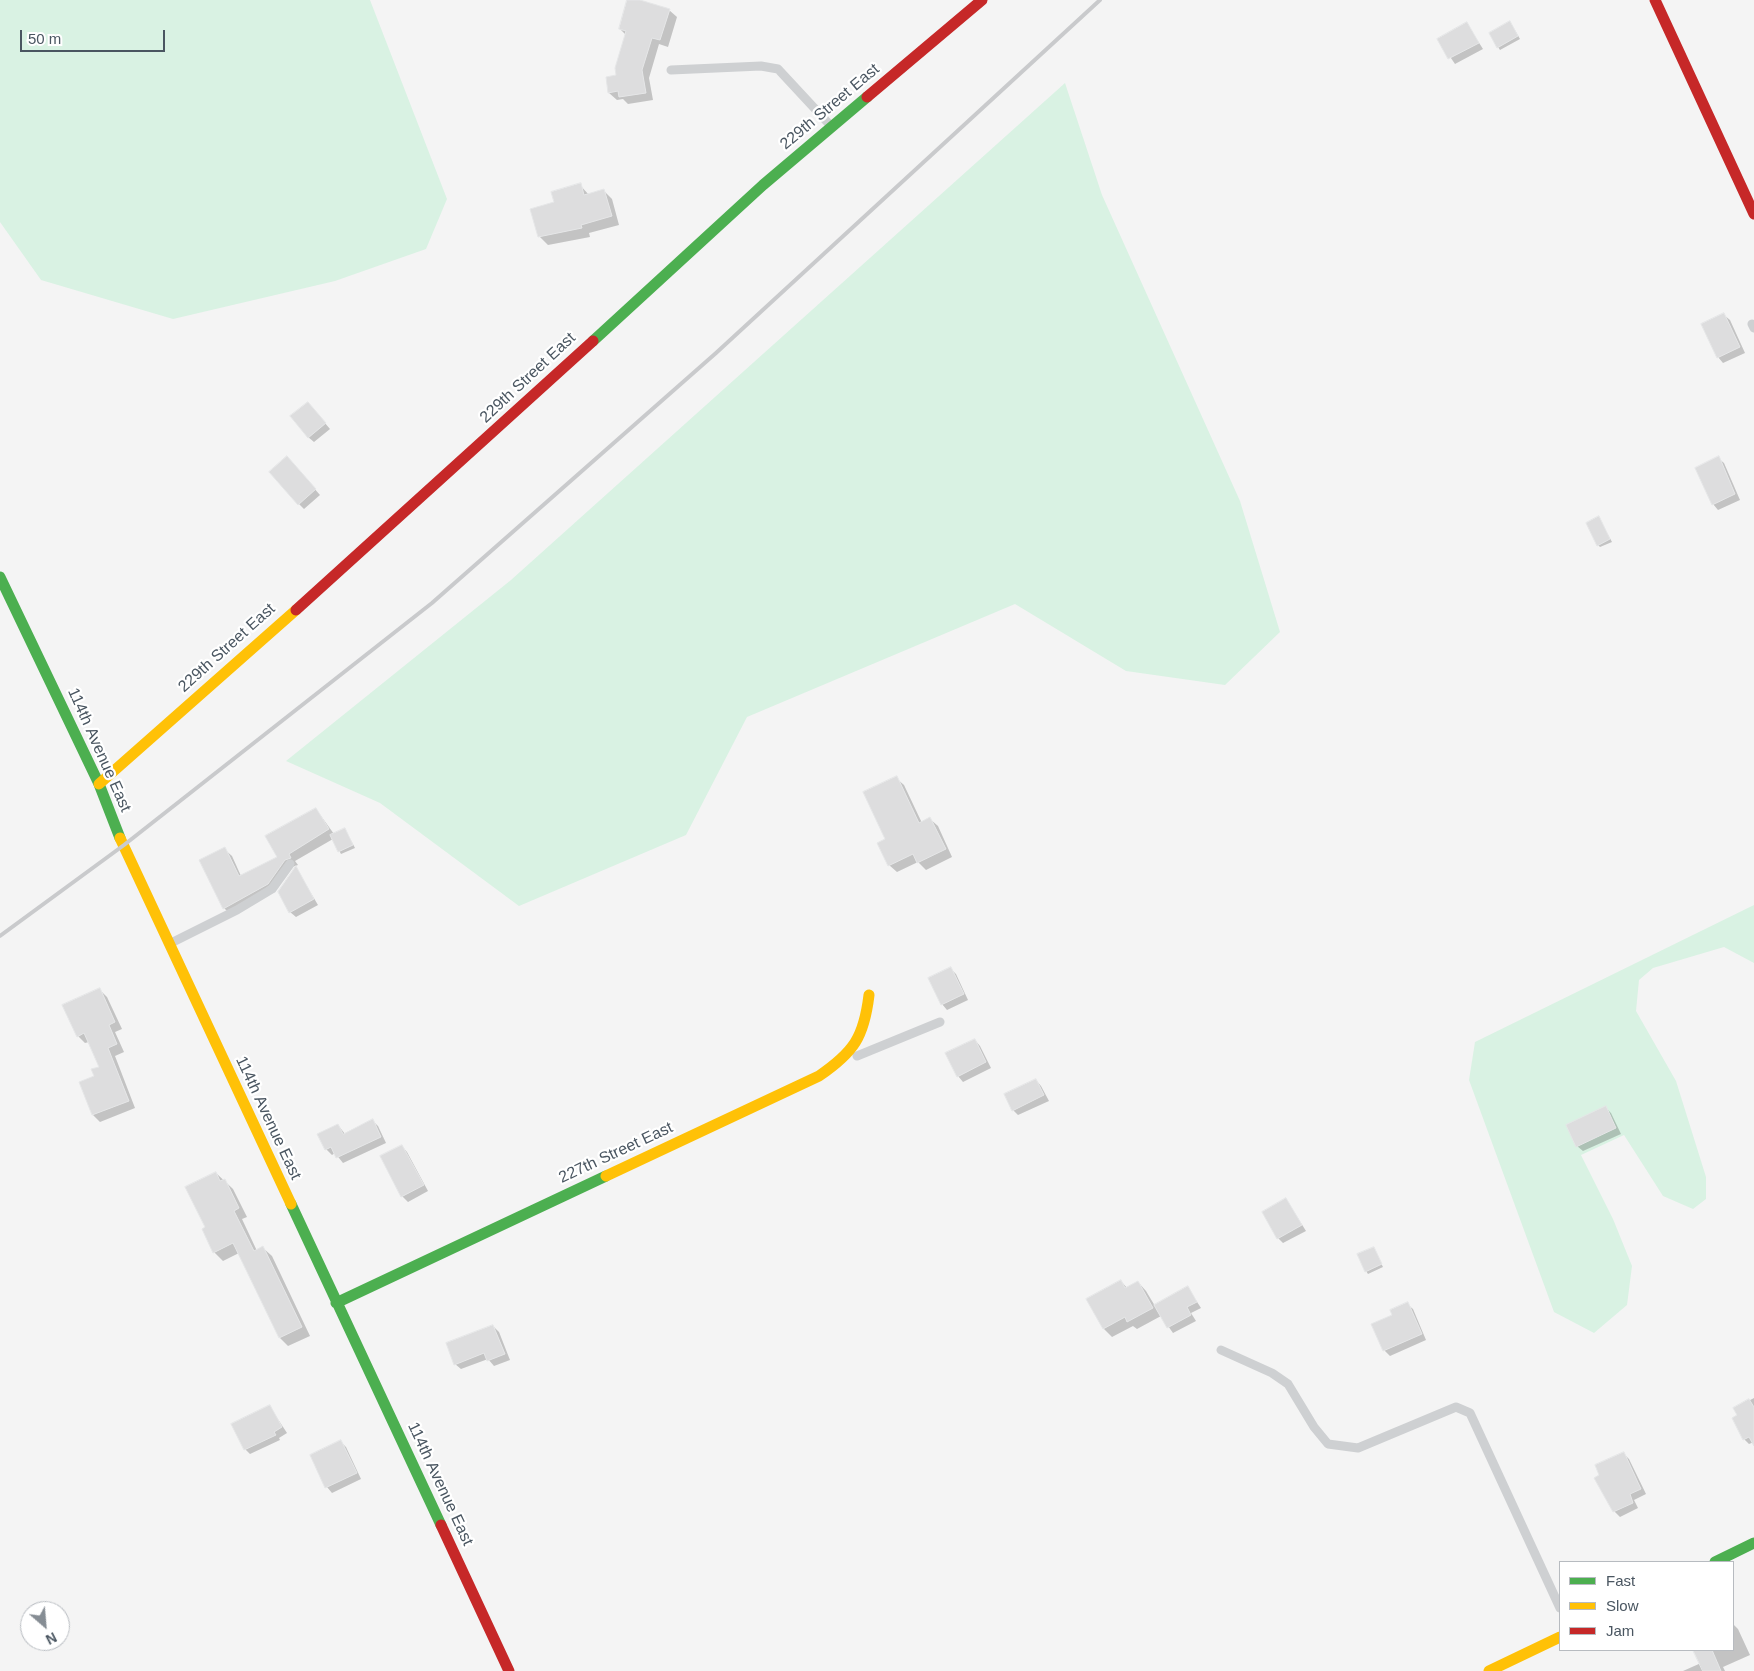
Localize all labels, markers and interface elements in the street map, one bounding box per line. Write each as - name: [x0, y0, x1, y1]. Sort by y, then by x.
- scale bar: [22, 20, 168, 52]
- text: 50 m: [28, 30, 61, 47]
- street label: 229th Street East: [776, 60, 884, 154]
- street label: 229th Street East: [476, 329, 580, 427]
- street label: 229th Street East: [175, 600, 279, 696]
- street label: 114th Avenue East: [63, 685, 135, 815]
- street label: 114th Avenue East: [231, 1053, 305, 1183]
- street label: 227th Street East: [556, 1118, 676, 1188]
- street label: 114th Avenue East: [403, 1419, 477, 1549]
- legend: [1559, 1561, 1734, 1651]
- text: Fast: [1606, 1572, 1635, 1589]
- text: Slow: [1606, 1597, 1639, 1614]
- north arrow: [20, 1601, 70, 1651]
- text: Jam: [1606, 1622, 1634, 1639]
- text: N: [43, 1629, 59, 1648]

